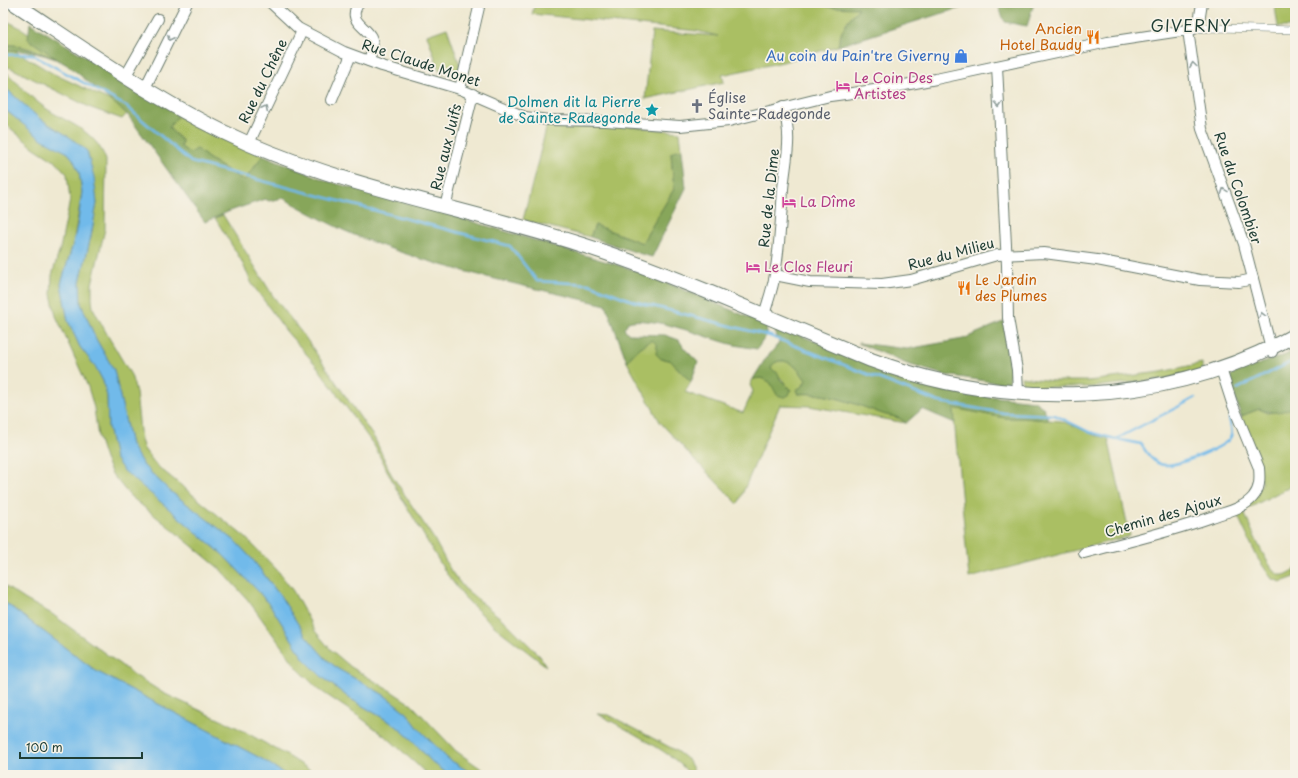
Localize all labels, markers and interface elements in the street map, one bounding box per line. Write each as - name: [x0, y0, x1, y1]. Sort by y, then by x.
- district label: GIVERNY: [1151, 13, 1231, 37]
- place label: Ancien Hotel Baudy: [1000, 18, 1082, 55]
- restaurant icon: Ancien Hotel Baudy: [1085, 29, 1101, 45]
- street label: Rue Claude Monet: [359, 33, 483, 92]
- one-way arrow: [167, 34, 174, 41]
- street label: Rue du Chêne: [233, 35, 292, 127]
- place label: Au coin du Pain'tre Giverny: [766, 45, 950, 66]
- shop icon: Au coin du Pain'tre Giverny: [953, 48, 969, 64]
- one-way arrow: [1189, 62, 1198, 68]
- place label: Le Coin Des Artistes: [854, 67, 933, 104]
- hotel icon: Le Coin Des Artistes: [835, 78, 851, 94]
- place label: Église Sainte-Radegonde: [708, 87, 831, 124]
- place label: Dolmen dit la Pierre de Sainte-Radegonde: [498, 91, 641, 128]
- church icon: Église Sainte-Radegonde: [689, 98, 705, 114]
- street label: Rue aux Juifs: [425, 101, 466, 192]
- place icon: Dolmen dit la Pierre de Sainte-Radegonde: [644, 102, 660, 118]
- one-way arrow: [995, 102, 1004, 108]
- one-way arrow: [261, 105, 268, 113]
- street label: Rue du Colombier: [1209, 129, 1268, 248]
- street label: Rue de la Dime: [753, 147, 784, 249]
- one-way arrow: [1220, 187, 1229, 194]
- place label: La Dîme: [800, 191, 856, 212]
- hotel icon: La Dîme: [781, 194, 797, 210]
- street label: Rue du Milieu: [905, 232, 996, 275]
- place label: Le Clos Fleuri: [764, 256, 853, 277]
- hotel icon: Le Clos Fleuri: [745, 259, 761, 275]
- place label: Le Jardin des Plumes: [975, 269, 1047, 306]
- restaurant icon: Le Jardin des Plumes: [956, 280, 972, 296]
- one-way arrow: [1258, 312, 1267, 319]
- street label: Chemin des Ajoux: [1102, 489, 1224, 542]
- scale bar: [20, 734, 142, 760]
- text: 100 m: [26, 738, 63, 756]

